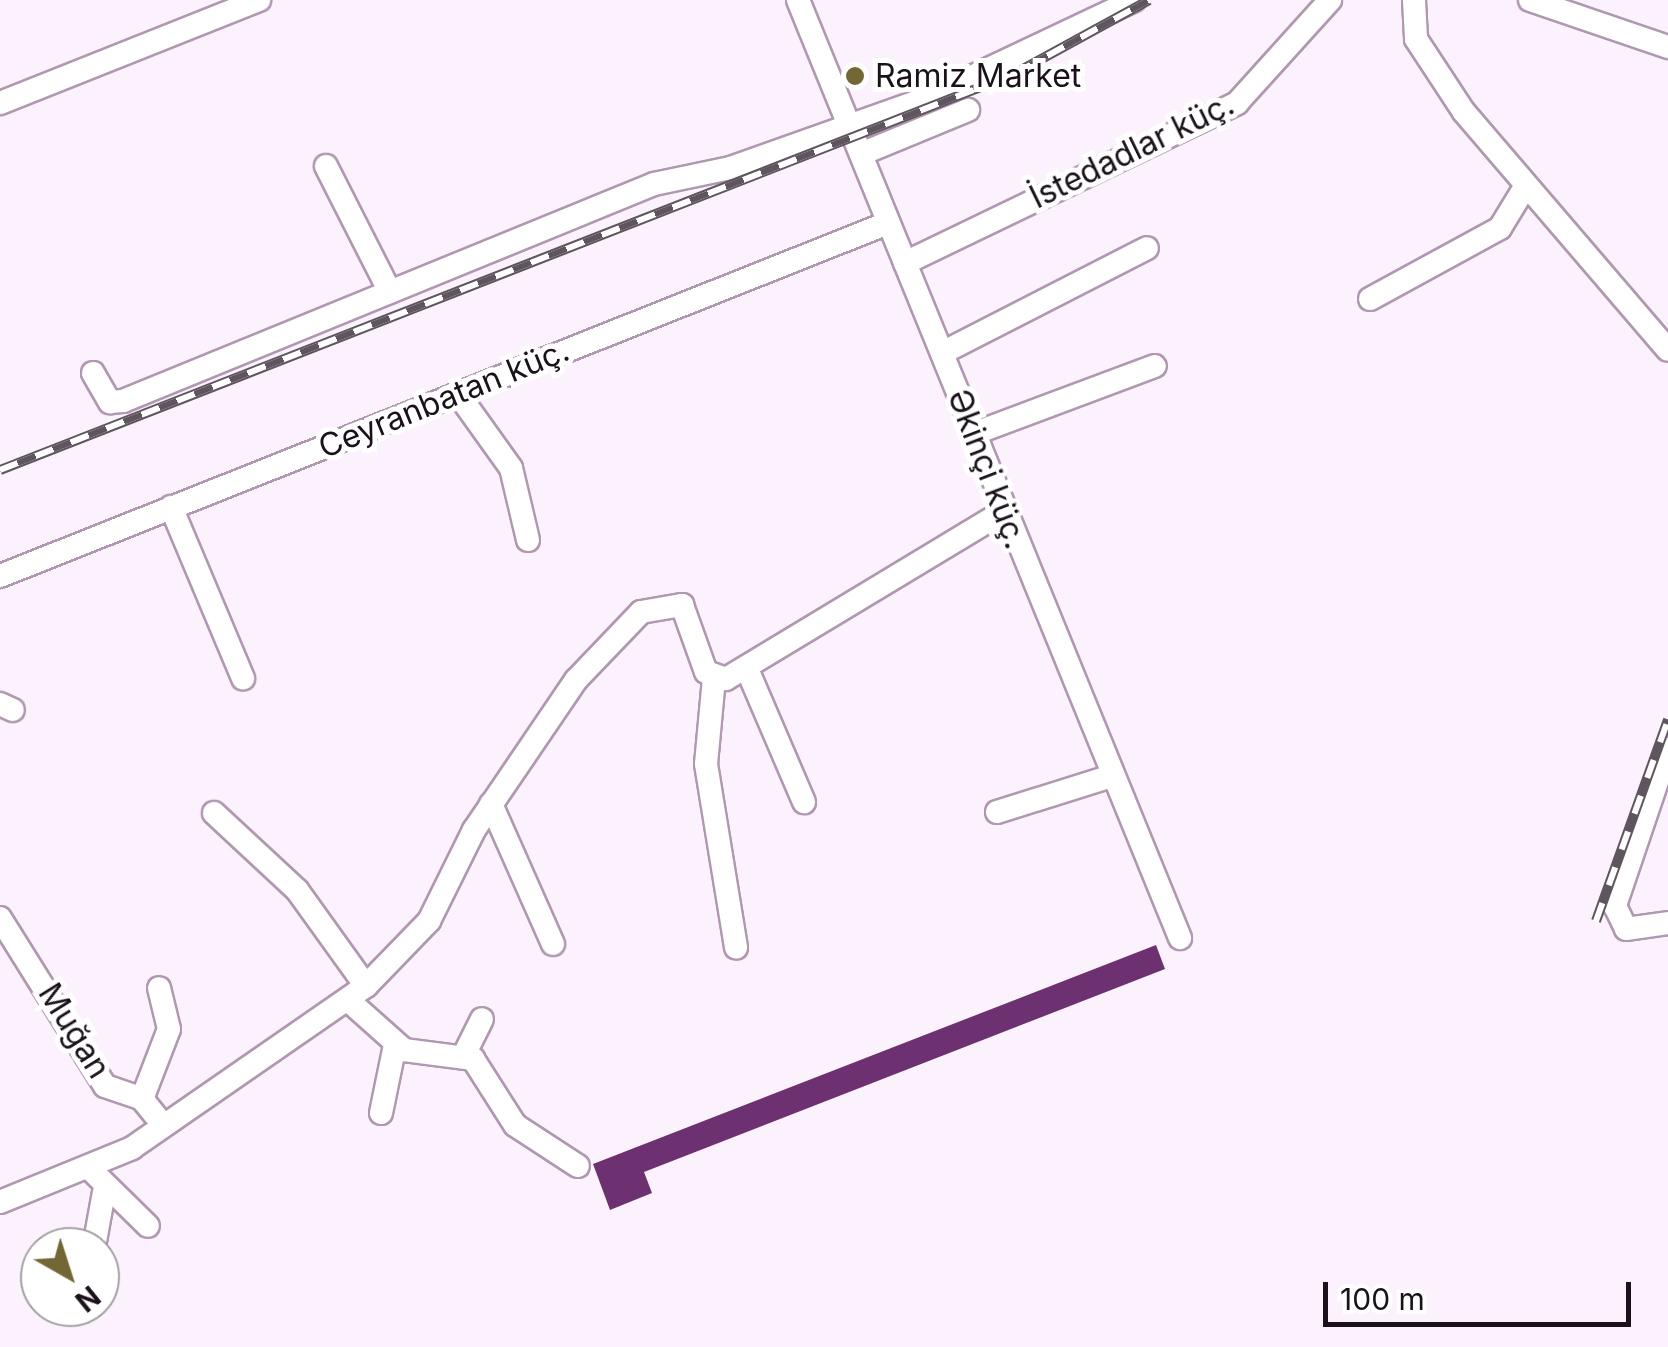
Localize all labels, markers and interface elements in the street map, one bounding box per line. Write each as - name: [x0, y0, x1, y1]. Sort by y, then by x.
- place label: Ramiz Market: [875, 57, 1081, 95]
- marker: Ramiz Market: [844, 65, 866, 87]
- street label: İstedadlar küç.: [1024, 85, 1240, 217]
- street label: Ceyranbatan küç.: [313, 331, 575, 467]
- street label: Əkinçi küç.: [939, 384, 1035, 554]
- street label: Muğan: [30, 977, 118, 1085]
- north arrow: [20, 1227, 120, 1327]
- scale bar: [1328, 1262, 1636, 1324]
- text: N: [69, 1279, 107, 1319]
- text: 100 m: [1340, 1281, 1425, 1317]

